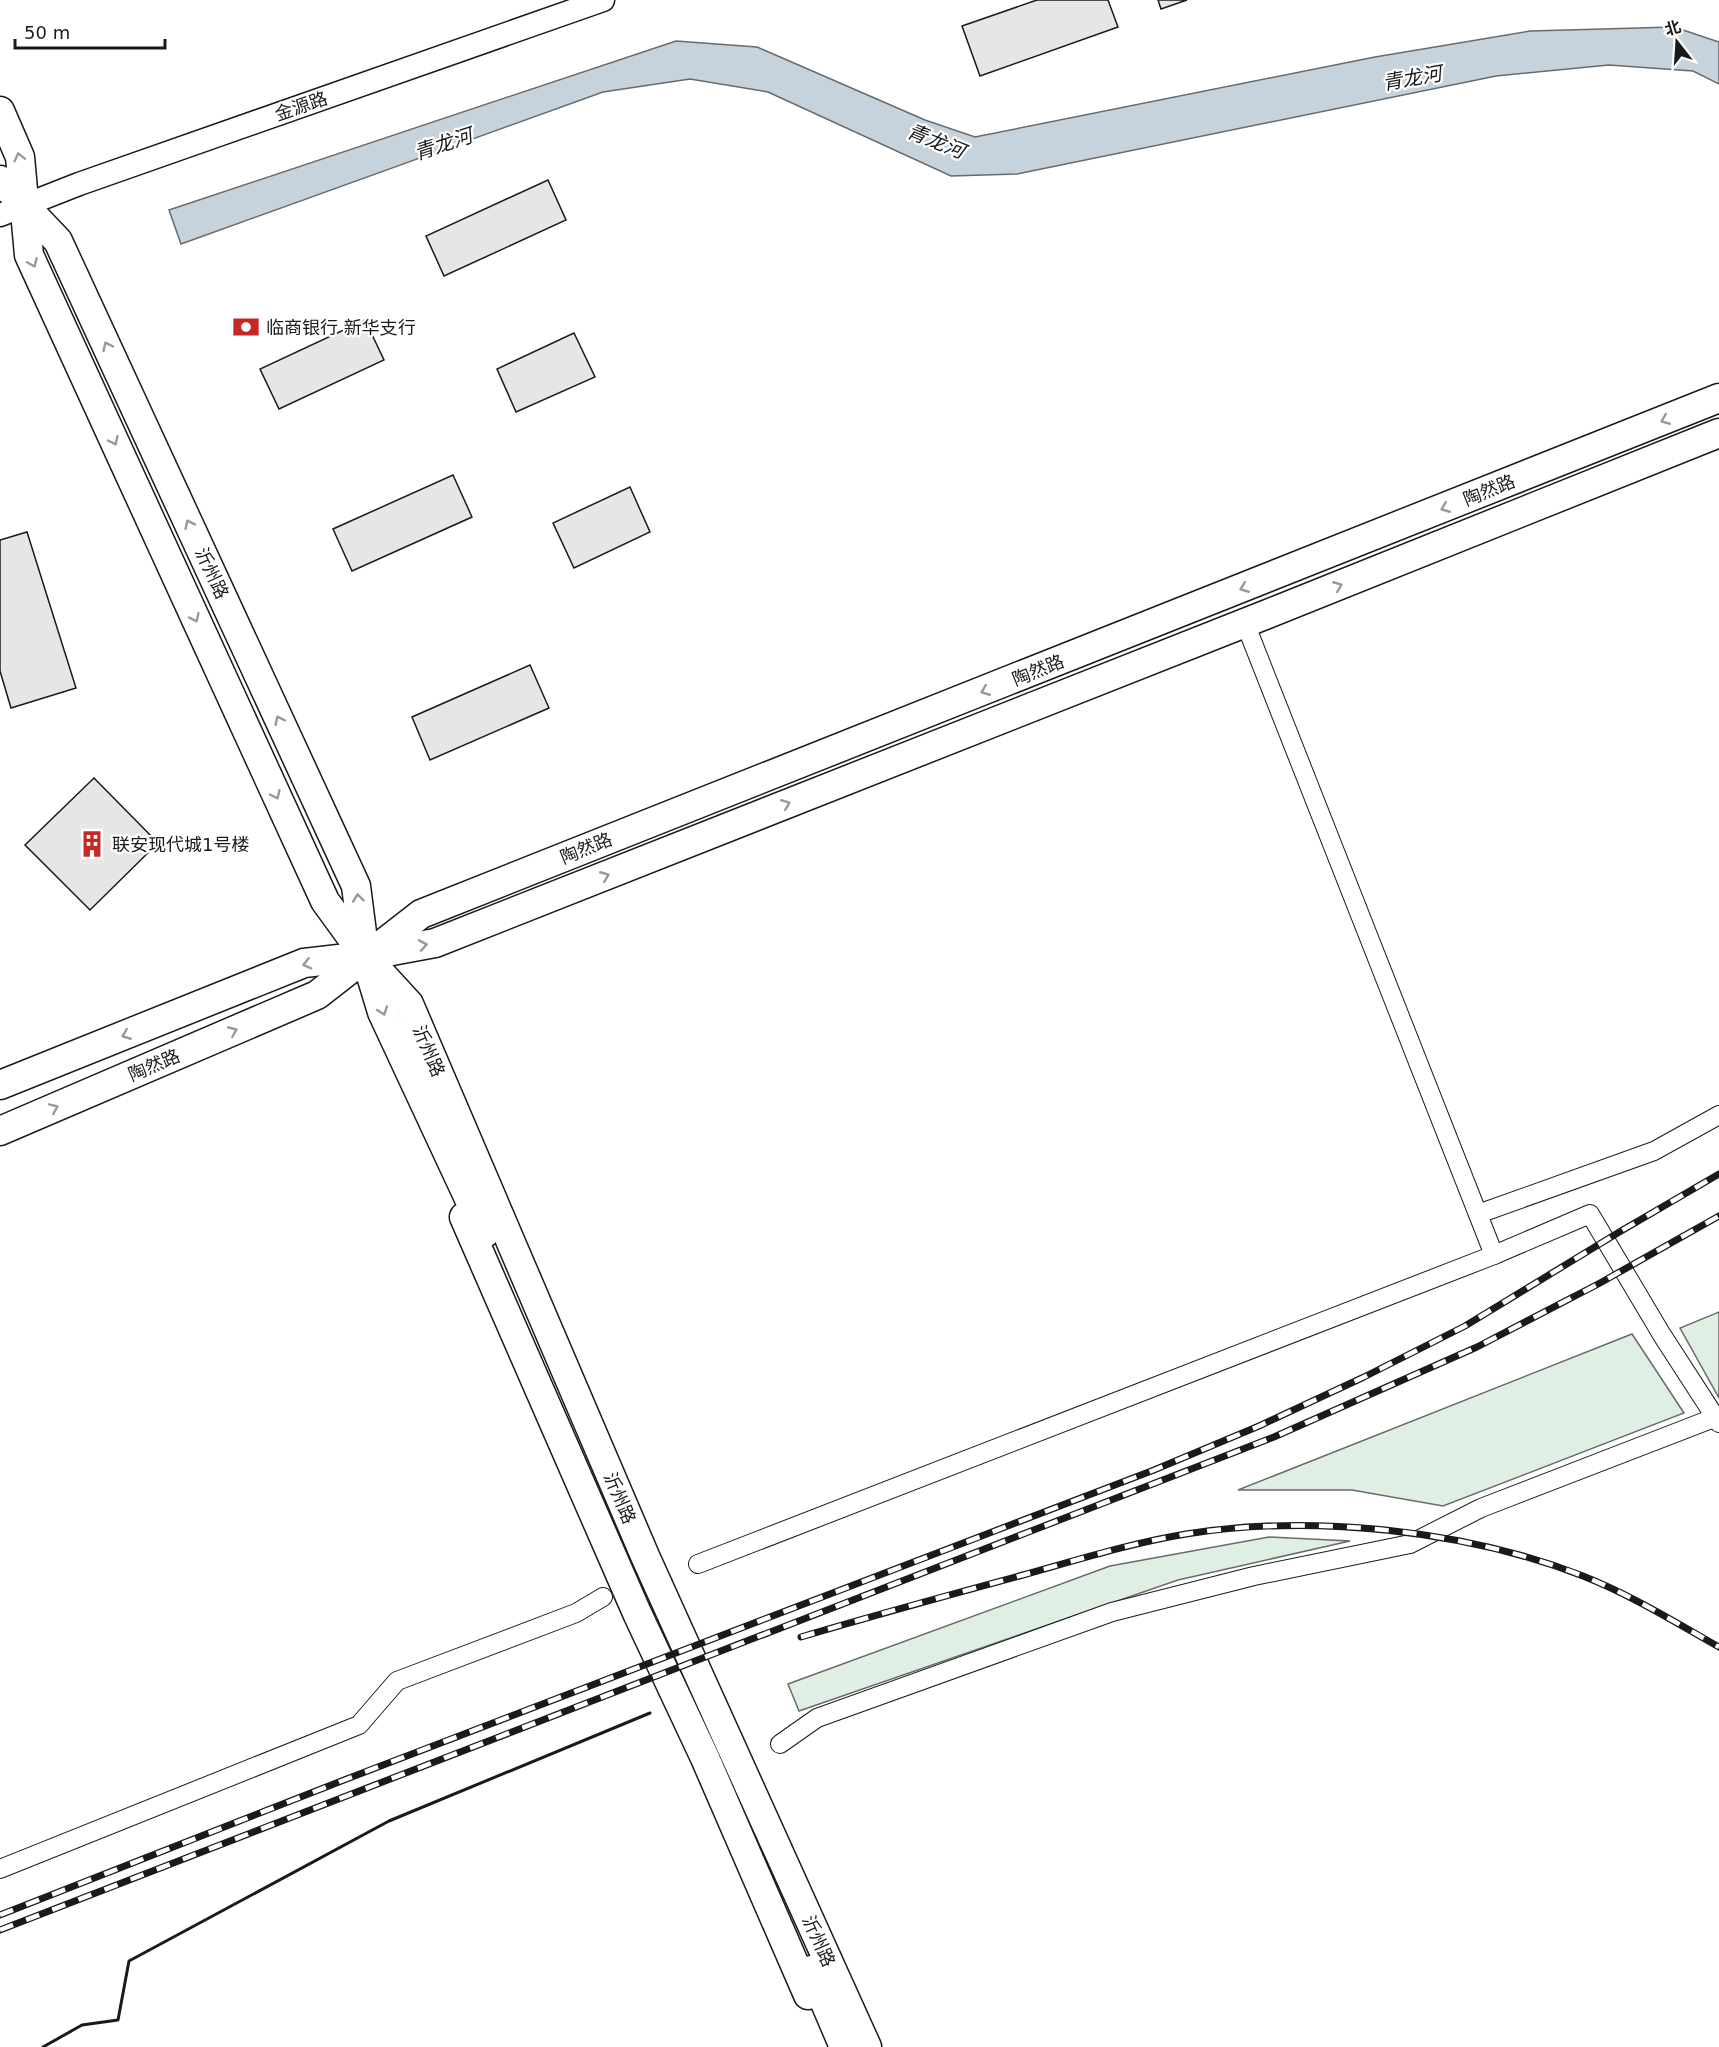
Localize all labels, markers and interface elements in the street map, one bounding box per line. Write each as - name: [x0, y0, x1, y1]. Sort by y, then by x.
- scale bar: [15, 12, 165, 50]
- north arrow: [1647, 12, 1707, 72]
- text: 北: [1662, 17, 1683, 40]
- text: 50 m: [24, 22, 70, 43]
- water label: 青龙河: [1380, 60, 1448, 95]
- street label: 金源路: [272, 87, 330, 125]
- water label: 青龙河: [904, 119, 972, 165]
- water label: 青龙河: [411, 122, 479, 165]
- one-way arrow: [13, 152, 26, 162]
- one-way arrow: [26, 257, 38, 268]
- bank icon: 临商银行 新华支行: [231, 312, 261, 342]
- place label: 临商银行 新华支行: [266, 317, 416, 338]
- one-way arrow: [102, 342, 114, 353]
- one-way arrow: [1660, 413, 1671, 425]
- one-way arrow: [107, 434, 119, 445]
- street label: 陶然路: [1460, 470, 1518, 510]
- one-way arrow: [1440, 501, 1451, 513]
- one-way arrow: [184, 519, 196, 530]
- street label: 沂州路: [191, 544, 233, 602]
- one-way arrow: [1332, 580, 1343, 593]
- one-way arrow: [1239, 581, 1250, 593]
- one-way arrow: [188, 612, 200, 623]
- street label: 陶然路: [1009, 650, 1067, 690]
- one-way arrow: [980, 684, 991, 696]
- one-way arrow: [275, 715, 287, 726]
- one-way arrow: [269, 789, 281, 800]
- one-way arrow: [780, 799, 791, 811]
- street label: 陶然路: [557, 828, 615, 868]
- building icon: 联安现代城1号楼: [77, 829, 107, 859]
- place label: 联安现代城1号楼: [112, 834, 249, 855]
- one-way arrow: [598, 871, 609, 883]
- one-way arrow: [352, 893, 364, 902]
- one-way arrow: [417, 939, 427, 952]
- one-way arrow: [302, 957, 312, 970]
- one-way arrow: [375, 1006, 388, 1016]
- street label: 沂州路: [409, 1022, 449, 1080]
- one-way arrow: [227, 1026, 238, 1038]
- one-way arrow: [121, 1028, 132, 1040]
- street label: 陶然路: [125, 1045, 183, 1085]
- one-way arrow: [47, 1103, 58, 1115]
- street label: 沂州路: [600, 1469, 640, 1527]
- street label: 沂州路: [798, 1912, 840, 1970]

